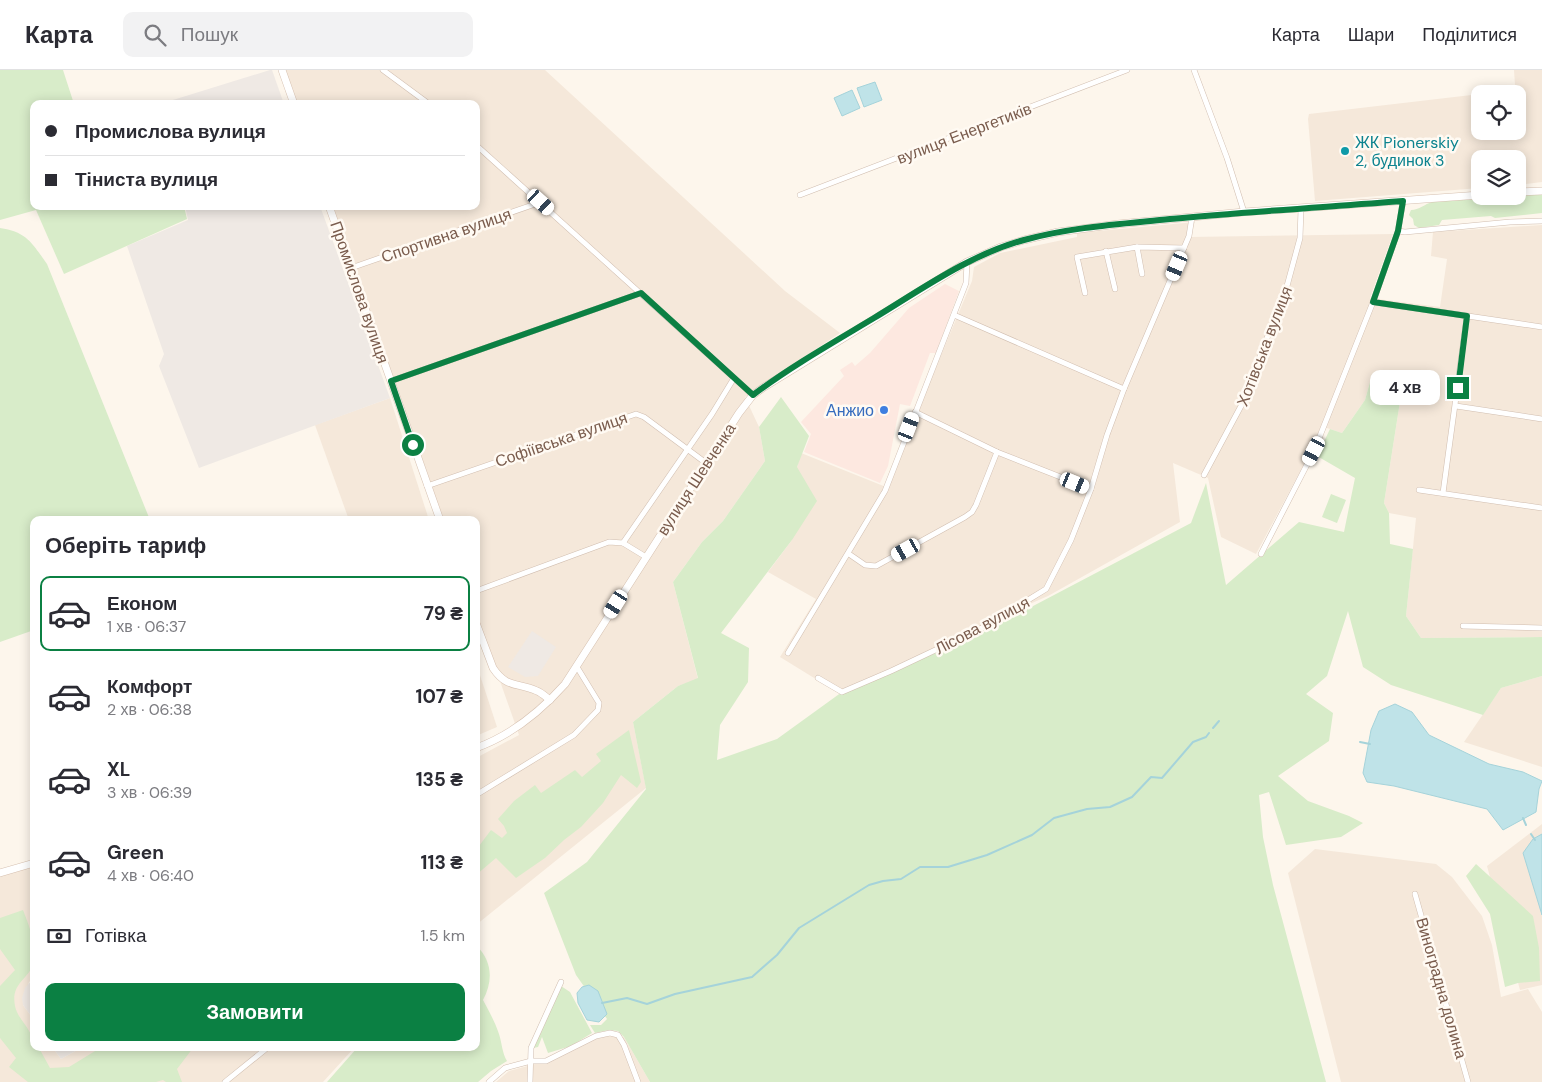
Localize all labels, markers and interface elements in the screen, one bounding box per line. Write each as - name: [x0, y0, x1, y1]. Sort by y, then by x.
- search box: [123, 12, 473, 57]
- text: Карта: [25, 19, 93, 50]
- icon: search: [141, 21, 169, 49]
- text: Пошук: [181, 22, 238, 47]
- text: Карта: [1272, 23, 1320, 47]
- text: Шари: [1348, 23, 1394, 47]
- text: Поділитися: [1422, 23, 1517, 47]
- map controls: [1471, 85, 1526, 205]
- button: locate: [1471, 85, 1526, 140]
- street label: вулиця Енергетиків: [894, 98, 1035, 169]
- text: Промислова вулиця: [75, 119, 266, 144]
- place label: ЖК Pionerskiy 2, будинок 3: [1355, 132, 1459, 171]
- marker: ЖК Pionerskiy 2, будинок 3: [1339, 145, 1351, 157]
- button: layers: [1471, 150, 1526, 205]
- text: Тіниста вулиця: [75, 167, 218, 192]
- car: [524, 186, 557, 218]
- street label: Спортивна вулиця: [378, 203, 514, 268]
- street label: Промислова вулиця: [325, 218, 394, 366]
- car: [1164, 249, 1189, 283]
- street label: Хотівська вулиця: [1232, 283, 1297, 409]
- callout: 4 хв: [1370, 370, 1440, 406]
- text: 4 хв: [1389, 377, 1421, 398]
- route end: [1447, 377, 1469, 399]
- place label: Анжио: [826, 400, 874, 421]
- marker: Анжио: [878, 404, 890, 416]
- street label: Софіївська вулиця: [492, 407, 630, 472]
- car: [896, 410, 921, 444]
- street label: вулиця Шевченка: [652, 419, 741, 539]
- route start: [402, 434, 424, 456]
- car: [1300, 434, 1327, 468]
- car: [1058, 470, 1091, 496]
- text: Оберіть тариф: [45, 531, 206, 560]
- car: [889, 536, 922, 564]
- car: [601, 587, 630, 621]
- icon: car: [47, 591, 92, 636]
- text: Економ: [107, 591, 177, 616]
- street label: Лісова вулиця: [931, 592, 1033, 659]
- text: 79 ₴: [424, 601, 463, 626]
- text: 1 хв · 06:37: [107, 616, 186, 637]
- icon: car: [47, 674, 92, 719]
- text: Комфорт: [107, 674, 192, 699]
- text: 107 ₴: [415, 684, 463, 709]
- text: 2 хв · 06:38: [107, 699, 192, 720]
- icon: car: [47, 757, 92, 802]
- text: XL: [107, 757, 130, 782]
- text: 135 ₴: [416, 767, 463, 792]
- text: 3 хв · 06:39: [107, 782, 192, 803]
- icon: car: [47, 840, 92, 885]
- text: Green: [107, 840, 164, 865]
- text: 113 ₴: [421, 850, 463, 875]
- text: 4 хв · 06:40: [107, 865, 194, 886]
- street label: Виноградна долина: [1411, 915, 1472, 1061]
- icon: cash: [45, 922, 73, 950]
- text: Готівка: [85, 923, 146, 948]
- text: 1.5 km: [421, 925, 465, 946]
- button: Замовити: [45, 983, 465, 1041]

